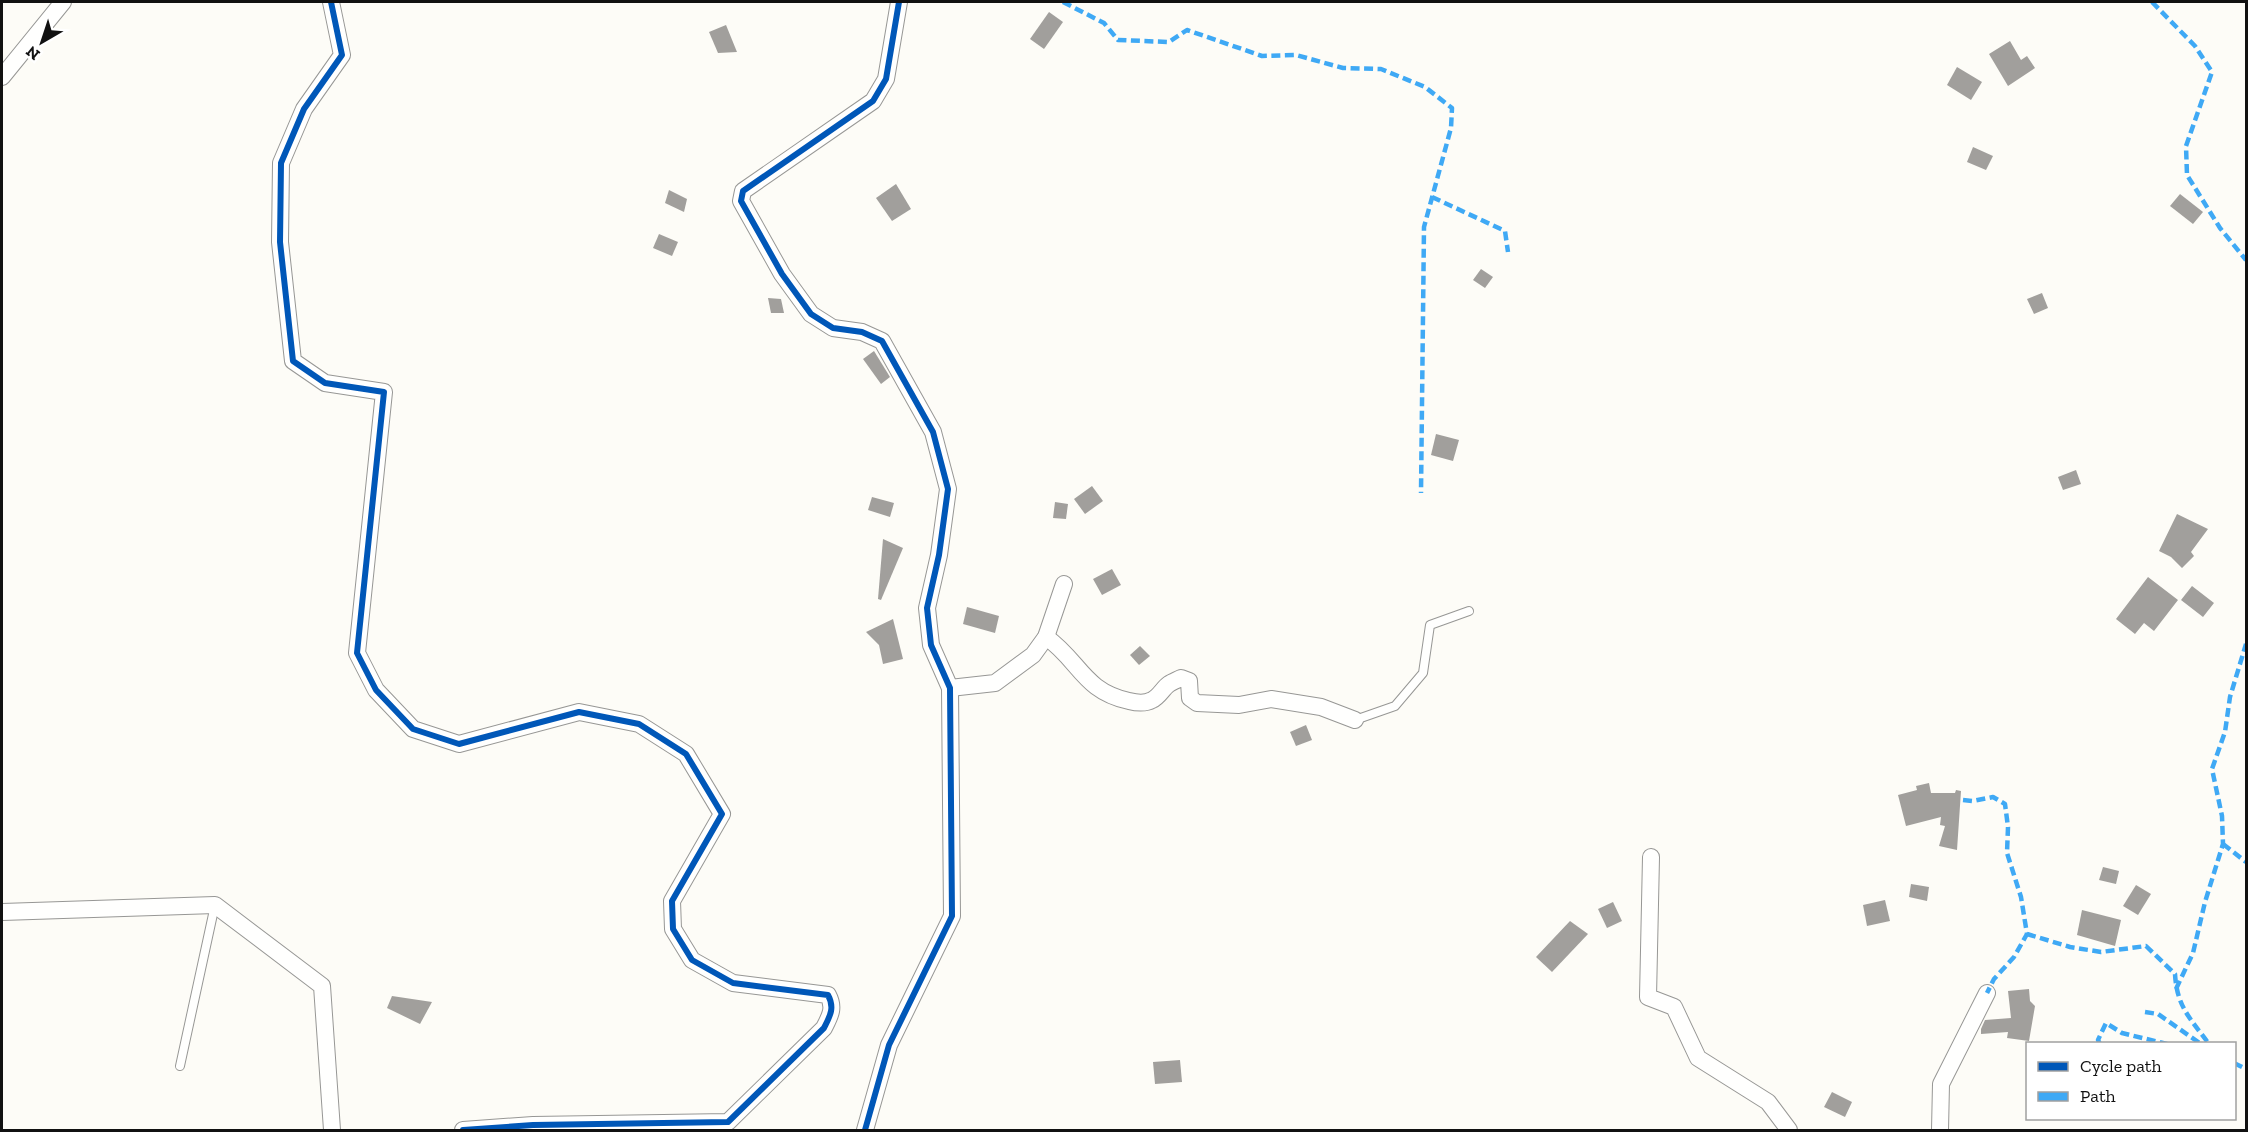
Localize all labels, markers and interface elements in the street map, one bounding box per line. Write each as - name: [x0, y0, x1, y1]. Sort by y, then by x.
- north arrow: [12, 12, 72, 72]
- text: N: [22, 42, 44, 64]
- legend: [2026, 1042, 2236, 1120]
- text: Cycle path: [2080, 1055, 2162, 1077]
- text: Path: [2080, 1085, 2116, 1107]

